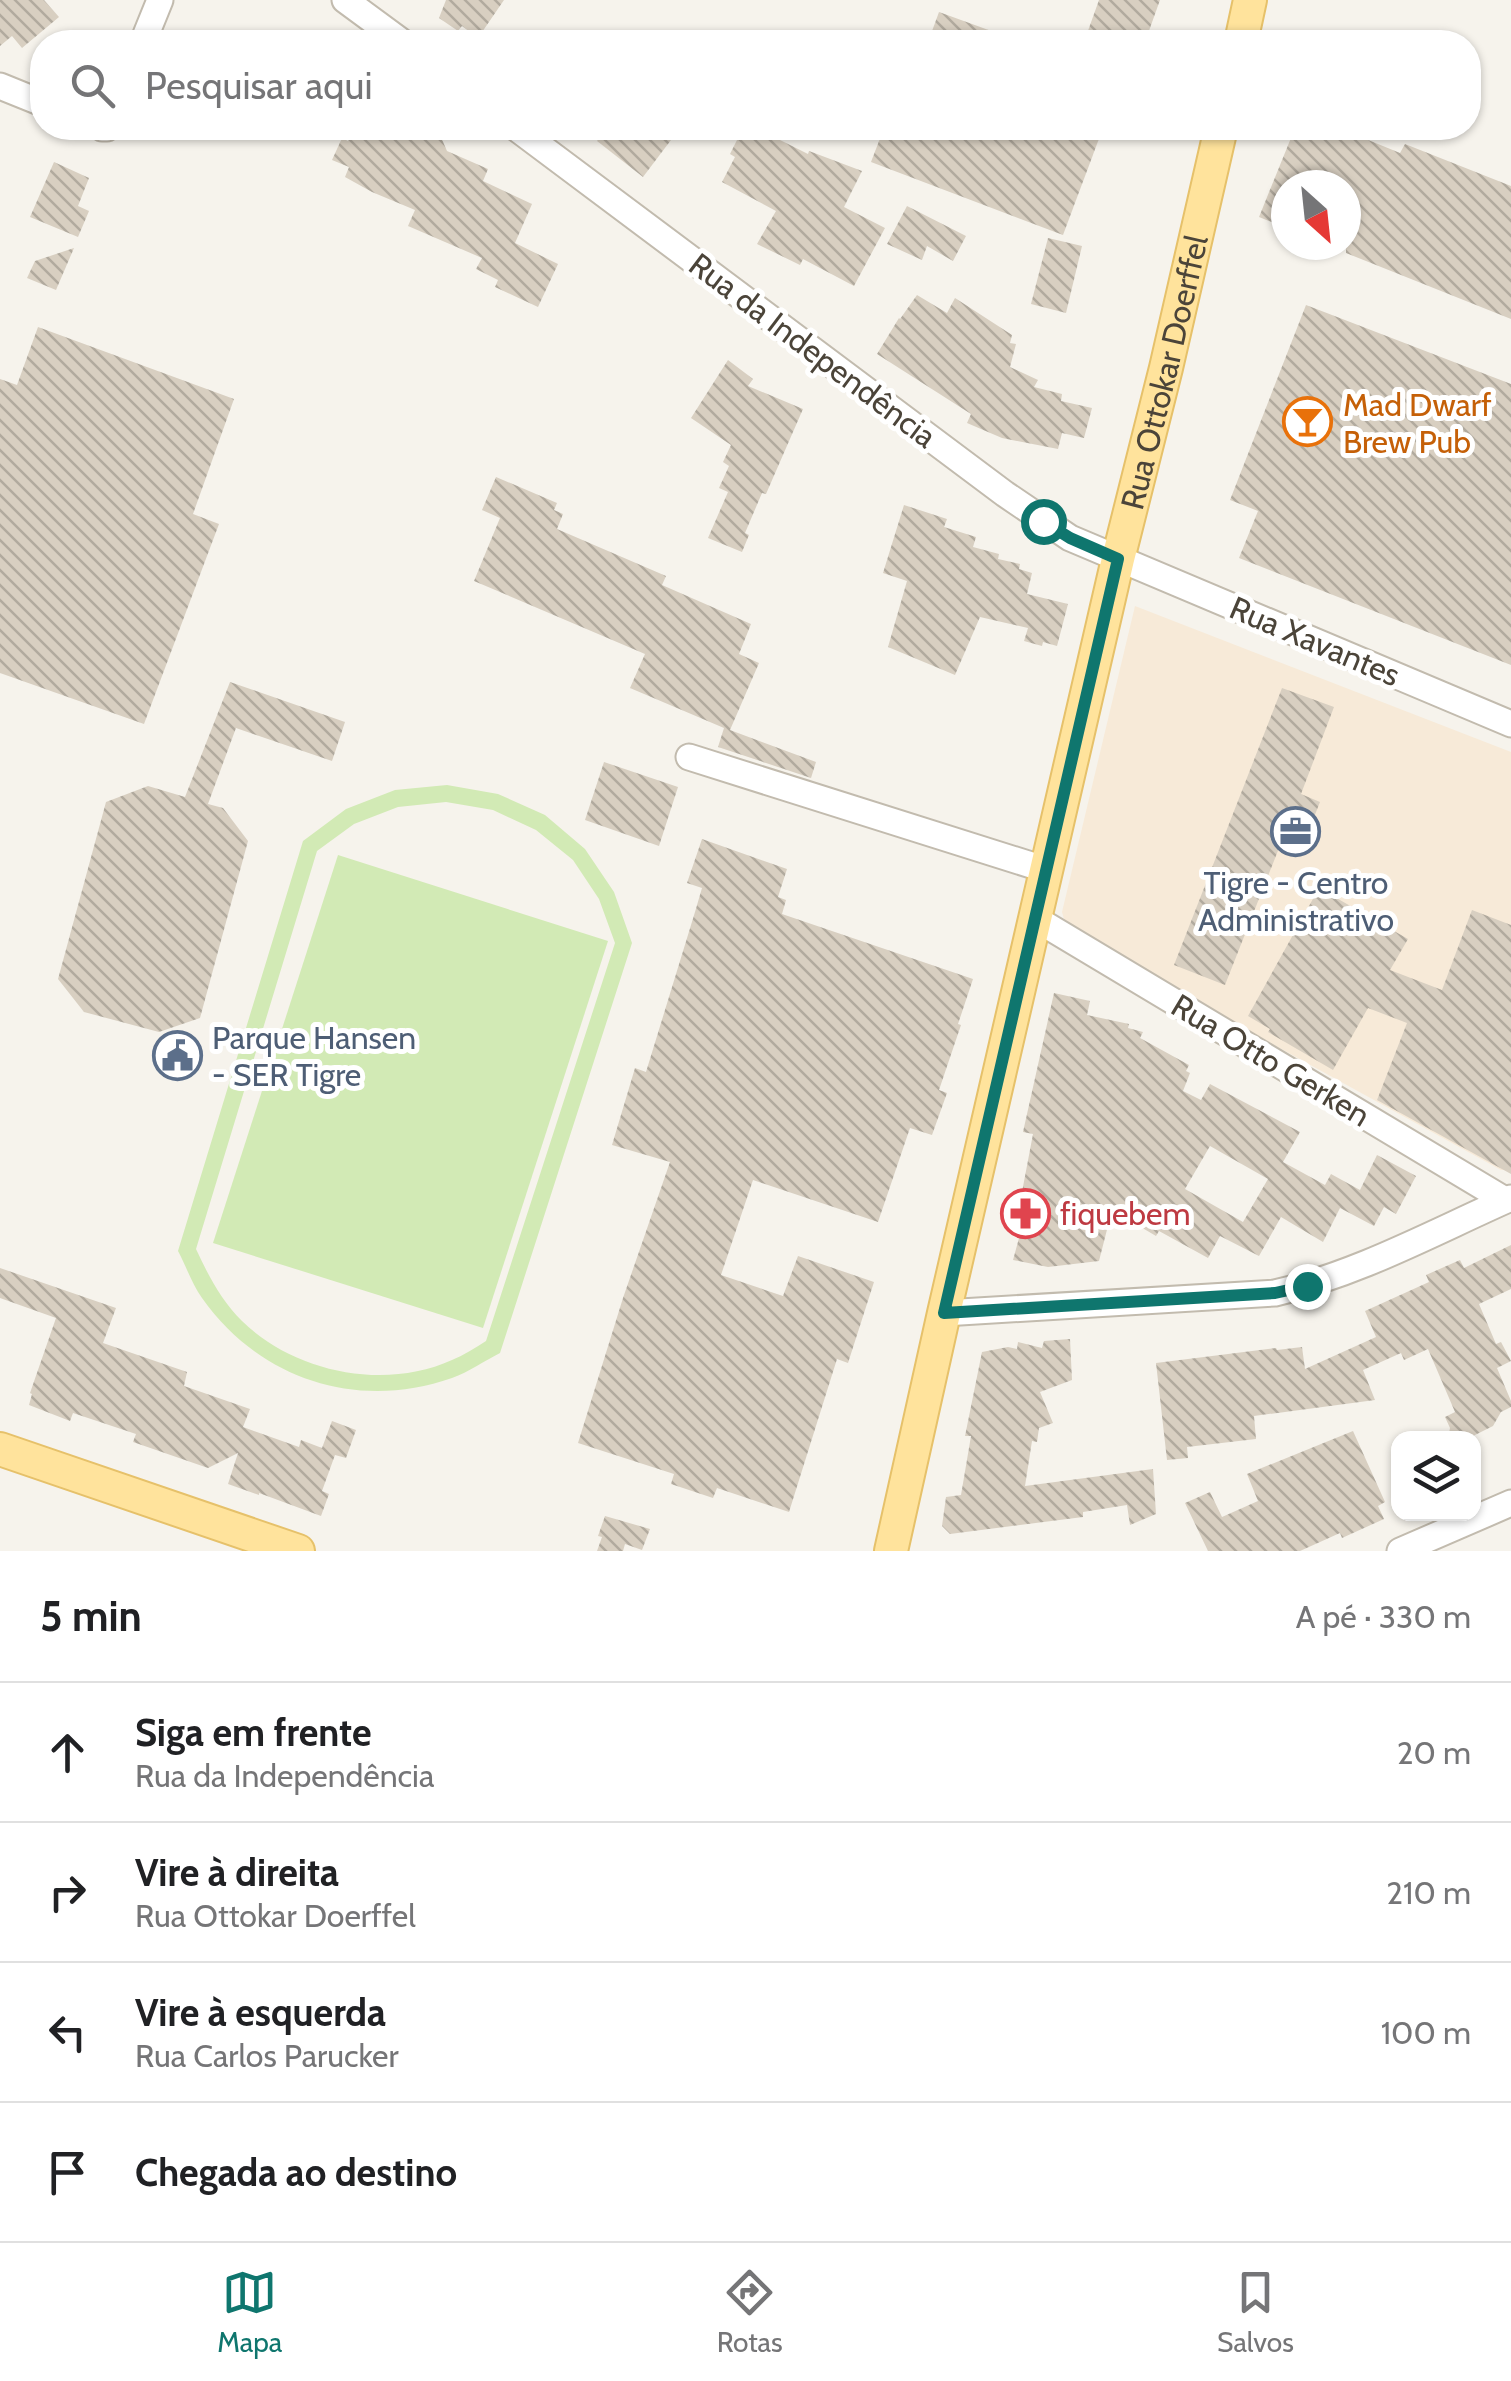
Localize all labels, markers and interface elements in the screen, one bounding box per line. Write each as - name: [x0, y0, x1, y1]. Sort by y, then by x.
- search box: [30, 30, 1481, 140]
- icon: search: [65, 58, 120, 113]
- text: Pesquisar aqui: [145, 62, 372, 109]
- north arrow: [1271, 170, 1361, 260]
- street label: Rua Ottokar Doerffel: [1112, 231, 1215, 513]
- street label: Rua da Independência: [682, 244, 945, 456]
- place label: Mad Dwarf Brew Pub: [1343, 385, 1492, 461]
- bar icon: Mad Dwarf Brew Pub: [1282, 396, 1334, 448]
- route start: [1021, 499, 1067, 545]
- street label: Rua Xavantes: [1224, 588, 1406, 694]
- office icon: Tigre - Centro Administrativo: [1270, 806, 1322, 858]
- place label: Tigre - Centro Administrativo: [1198, 863, 1394, 939]
- street label: Rua Otto Gerken: [1165, 985, 1377, 1135]
- place label: Parque Hansen - SER Tigre: [212, 1018, 416, 1094]
- public building icon: Parque Hansen - SER Tigre: [151, 1029, 203, 1081]
- pharmacy icon: fiquebem: [999, 1187, 1051, 1239]
- place label: fiquebem: [1060, 1194, 1191, 1233]
- route end: [1285, 1264, 1331, 1310]
- map controls: [1391, 1431, 1481, 1521]
- button: layers: [1391, 1431, 1481, 1521]
- text: 5 min: [40, 1590, 142, 1642]
- text: A pé · 330 m: [1296, 1597, 1471, 1636]
- text: Siga em frente: [135, 1709, 372, 1756]
- icon: ahead: [40, 1725, 95, 1780]
- text: 20 m: [1397, 1733, 1471, 1772]
- text: Rua da Independência: [135, 1756, 434, 1795]
- text: Vire à direita: [135, 1849, 339, 1896]
- icon: right: [40, 1865, 95, 1920]
- text: 210 m: [1386, 1873, 1471, 1912]
- text: Rua Ottokar Doerffel: [135, 1896, 416, 1935]
- text: Vire à esquerda: [135, 1989, 386, 2036]
- icon: left: [40, 2005, 95, 2060]
- text: 100 m: [1381, 2013, 1471, 2052]
- text: Rua Carlos Parucker: [135, 2036, 399, 2075]
- icon: arrive: [40, 2145, 95, 2200]
- text: Chegada ao destino: [135, 2149, 457, 2196]
- tab: Mapa: [217, 2265, 282, 2359]
- tab: Rotas: [717, 2265, 783, 2359]
- tab: Salvos: [1217, 2265, 1294, 2359]

